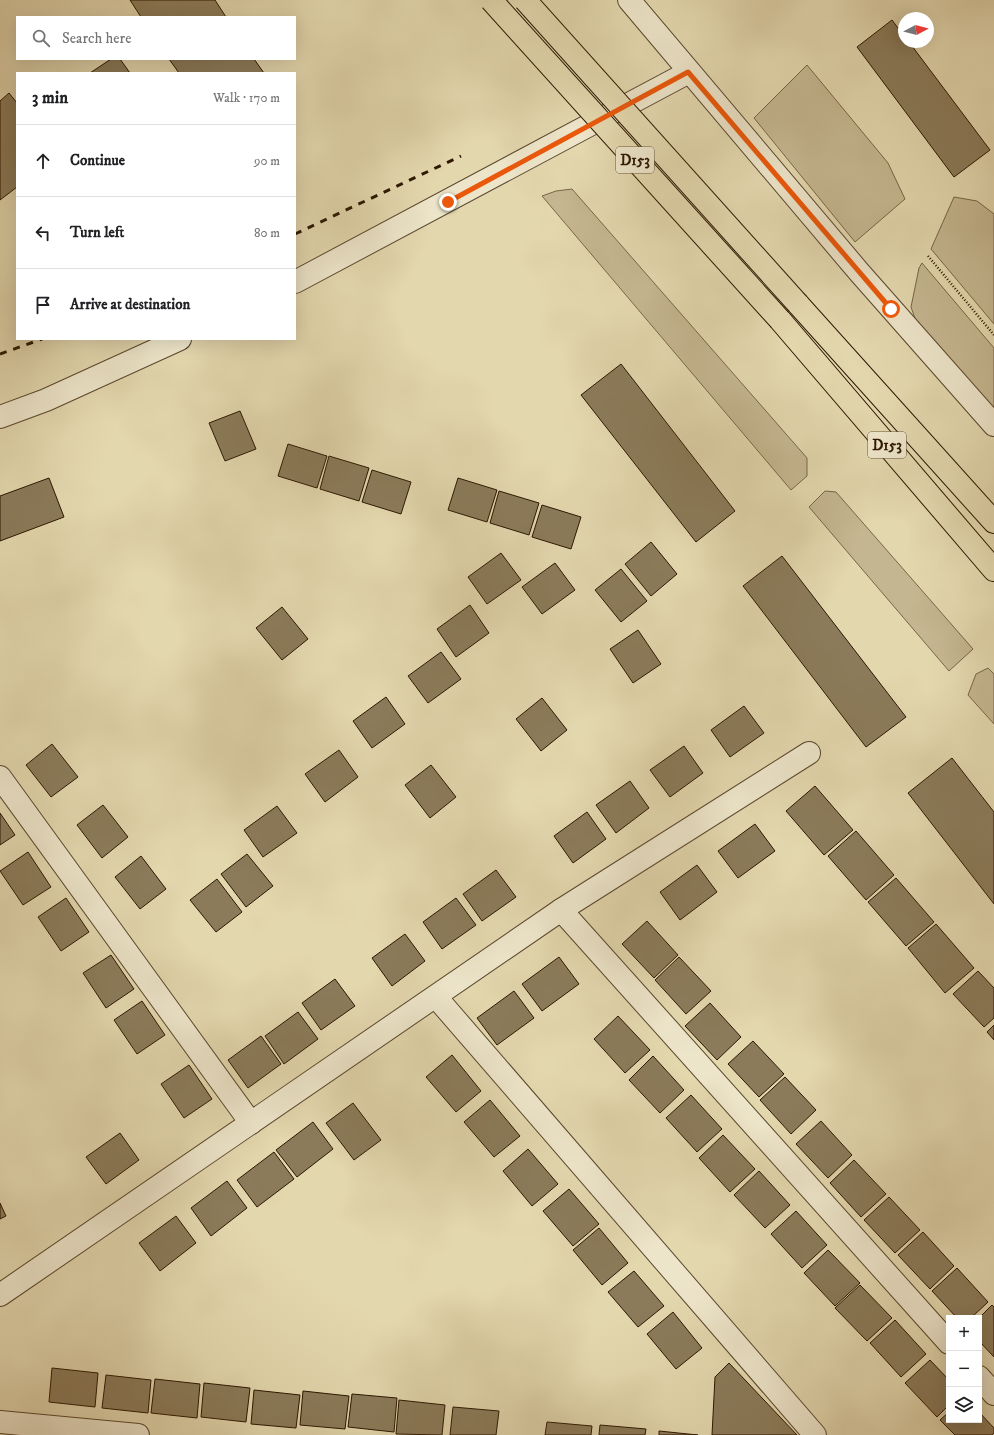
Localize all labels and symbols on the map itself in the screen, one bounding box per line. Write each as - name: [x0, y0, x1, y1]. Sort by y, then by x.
- north arrow: [898, 12, 934, 48]
- road number: D153: [616, 147, 654, 173]
- route end: [439, 193, 457, 211]
- route start: [882, 300, 900, 318]
- road number: D153: [868, 432, 906, 458]

